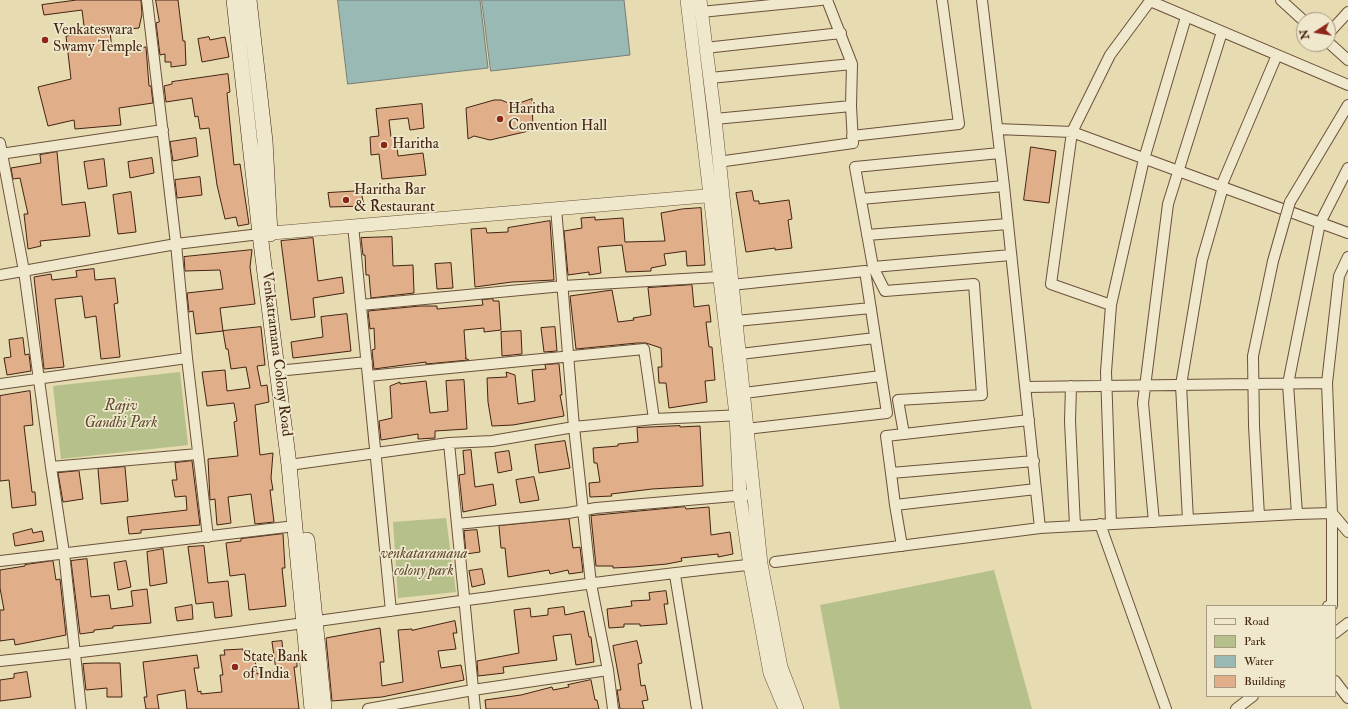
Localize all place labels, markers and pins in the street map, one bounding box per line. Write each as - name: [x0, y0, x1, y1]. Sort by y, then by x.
- place label: Venkateswara Swamy Temple: [53, 22, 142, 57]
- marker: Venkateswara Swamy Temple: [40, 35, 50, 45]
- place label: Haritha Convention Hall: [508, 101, 607, 136]
- marker: Haritha Convention Hall: [495, 114, 505, 124]
- place label: Haritha: [392, 136, 439, 154]
- marker: Haritha: [379, 140, 389, 150]
- place label: Haritha Bar & Restaurant: [354, 182, 435, 217]
- marker: Haritha Bar & Restaurant: [341, 195, 351, 205]
- place label: State Bank of India: [243, 649, 308, 684]
- marker: State Bank of India: [230, 662, 240, 672]

